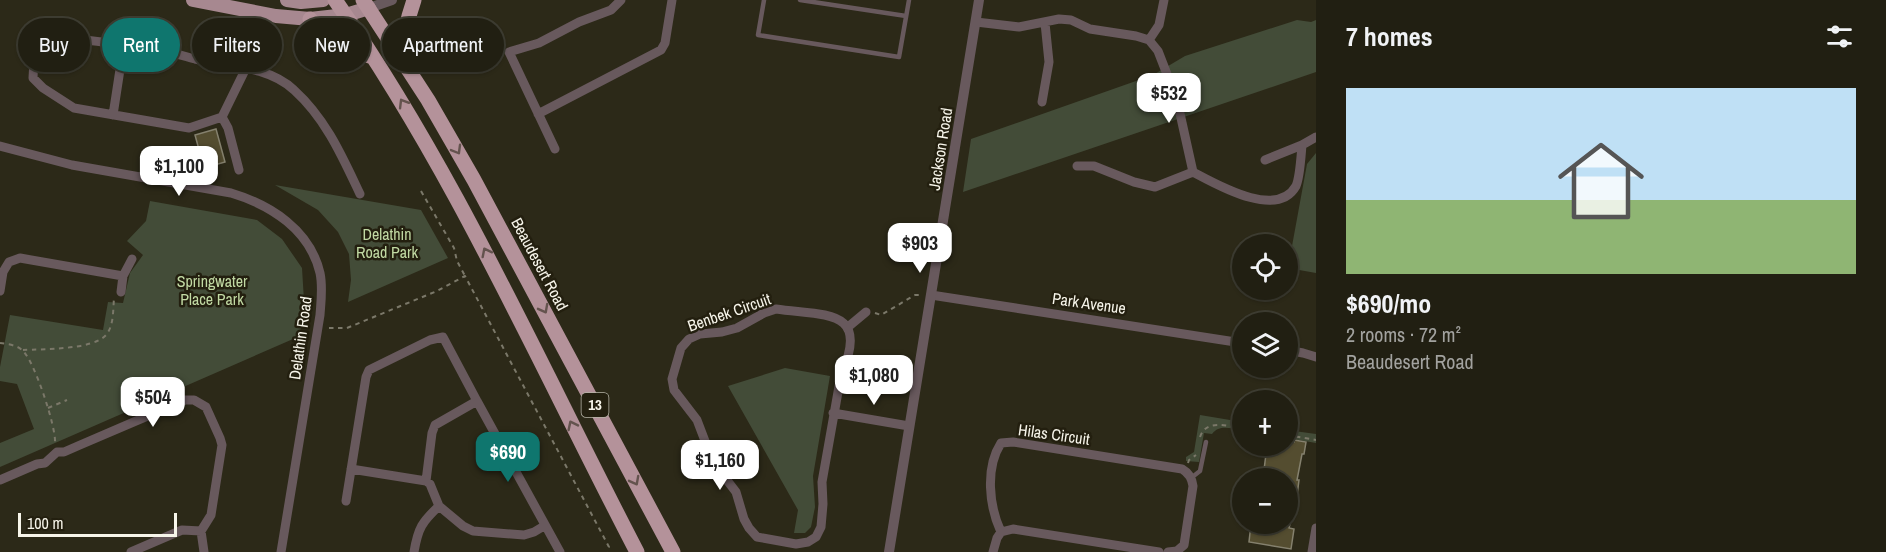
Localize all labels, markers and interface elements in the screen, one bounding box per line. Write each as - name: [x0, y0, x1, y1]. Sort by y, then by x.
- chip: Buy: [18, 18, 90, 72]
- chip: Rent: [102, 18, 180, 72]
- chip: Filters: [192, 18, 282, 72]
- chip: New: [294, 18, 370, 72]
- chip: Apartment: [382, 18, 504, 72]
- text: 7 homes: [1346, 19, 1433, 54]
- icon: filters: [1823, 20, 1856, 53]
- pin: $532: [1133, 73, 1205, 124]
- text: $532: [1151, 79, 1187, 106]
- one-way arrow: [400, 99, 411, 110]
- street label: Jackson Road: [923, 106, 957, 192]
- icon: home: [1547, 127, 1655, 235]
- one-way arrow: [450, 144, 461, 155]
- pin: $1,100: [130, 146, 228, 197]
- text: $1,100: [154, 152, 204, 179]
- street label: Beaudesert Road: [506, 214, 574, 314]
- park label: Delathin Road Park: [356, 223, 418, 263]
- pin: $903: [884, 223, 956, 274]
- text: $903: [902, 229, 938, 256]
- map controls: [1232, 234, 1298, 534]
- button: locate: [1232, 234, 1298, 300]
- one-way arrow: [482, 248, 493, 259]
- park label: Springwater Place Park: [177, 270, 248, 310]
- text: $690/mo: [1346, 286, 1431, 321]
- street label: Benbek Circuit: [684, 287, 774, 337]
- street label: Park Avenue: [1051, 287, 1127, 319]
- street label: Delathin Road: [283, 295, 317, 381]
- one-way arrow: [537, 303, 548, 313]
- button: layers: [1232, 312, 1298, 378]
- text: 2 rooms · 72 m²: [1346, 321, 1461, 348]
- text: Beaudesert Road: [1346, 348, 1474, 375]
- pin: $1,080: [825, 355, 923, 406]
- text: $1,080: [849, 361, 899, 388]
- pin: $504: [117, 377, 189, 428]
- text: $504: [135, 383, 171, 410]
- button: +: [1232, 390, 1298, 456]
- road number: 13: [582, 393, 608, 417]
- street label: Hilas Circuit: [1017, 418, 1092, 450]
- one-way arrow: [568, 420, 580, 431]
- pin: $690: [472, 432, 544, 483]
- text: $690: [490, 438, 526, 465]
- pin: $1,160: [671, 440, 769, 491]
- text: $1,160: [695, 446, 745, 473]
- button: −: [1232, 468, 1298, 534]
- one-way arrow: [628, 475, 640, 486]
- scale bar: [18, 510, 177, 538]
- text: 100 m: [27, 512, 63, 534]

